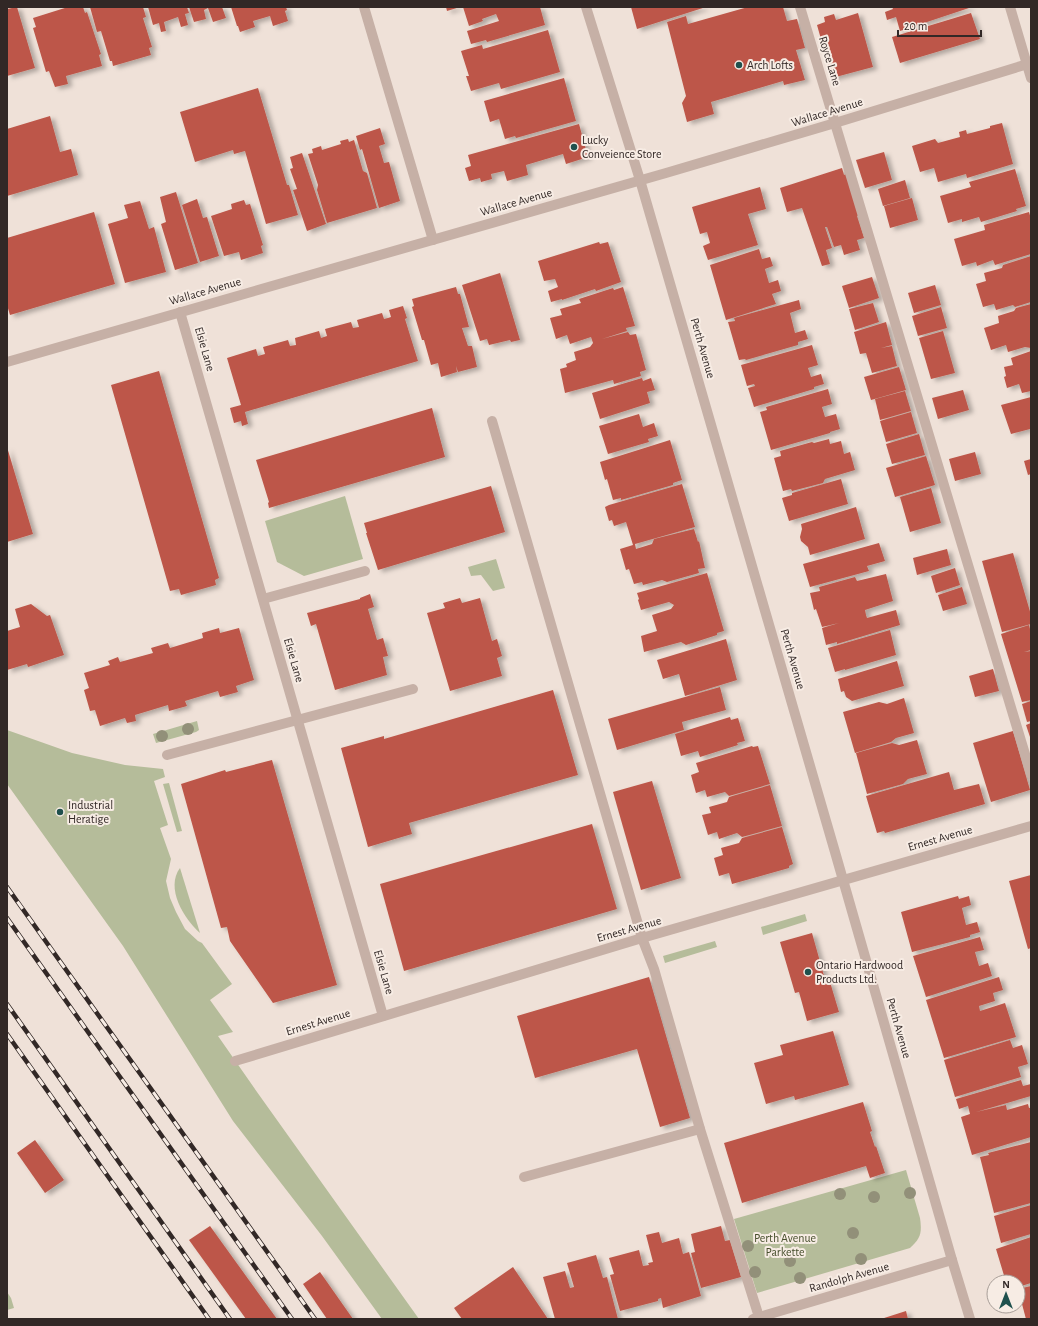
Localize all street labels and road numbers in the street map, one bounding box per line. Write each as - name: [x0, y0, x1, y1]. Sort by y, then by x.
- street label: Royce Lane: [816, 35, 843, 88]
- street label: Wallace Avenue: [790, 95, 864, 129]
- street label: Wallace Avenue: [479, 186, 553, 218]
- street label: Wallace Avenue: [168, 275, 242, 307]
- street label: Perth Avenue: [689, 316, 717, 380]
- street label: Elsie Lane: [193, 325, 217, 373]
- street label: Perth Avenue: [779, 627, 807, 691]
- street label: Elsie Lane: [282, 636, 306, 684]
- street label: Ernest Avenue: [906, 823, 974, 853]
- street label: Ernest Avenue: [595, 914, 663, 944]
- street label: Elsie Lane: [372, 948, 396, 996]
- street label: Perth Avenue: [885, 996, 913, 1060]
- street label: Ernest Avenue: [284, 1007, 352, 1037]
- street label: Randolph Avenue: [808, 1260, 890, 1294]

